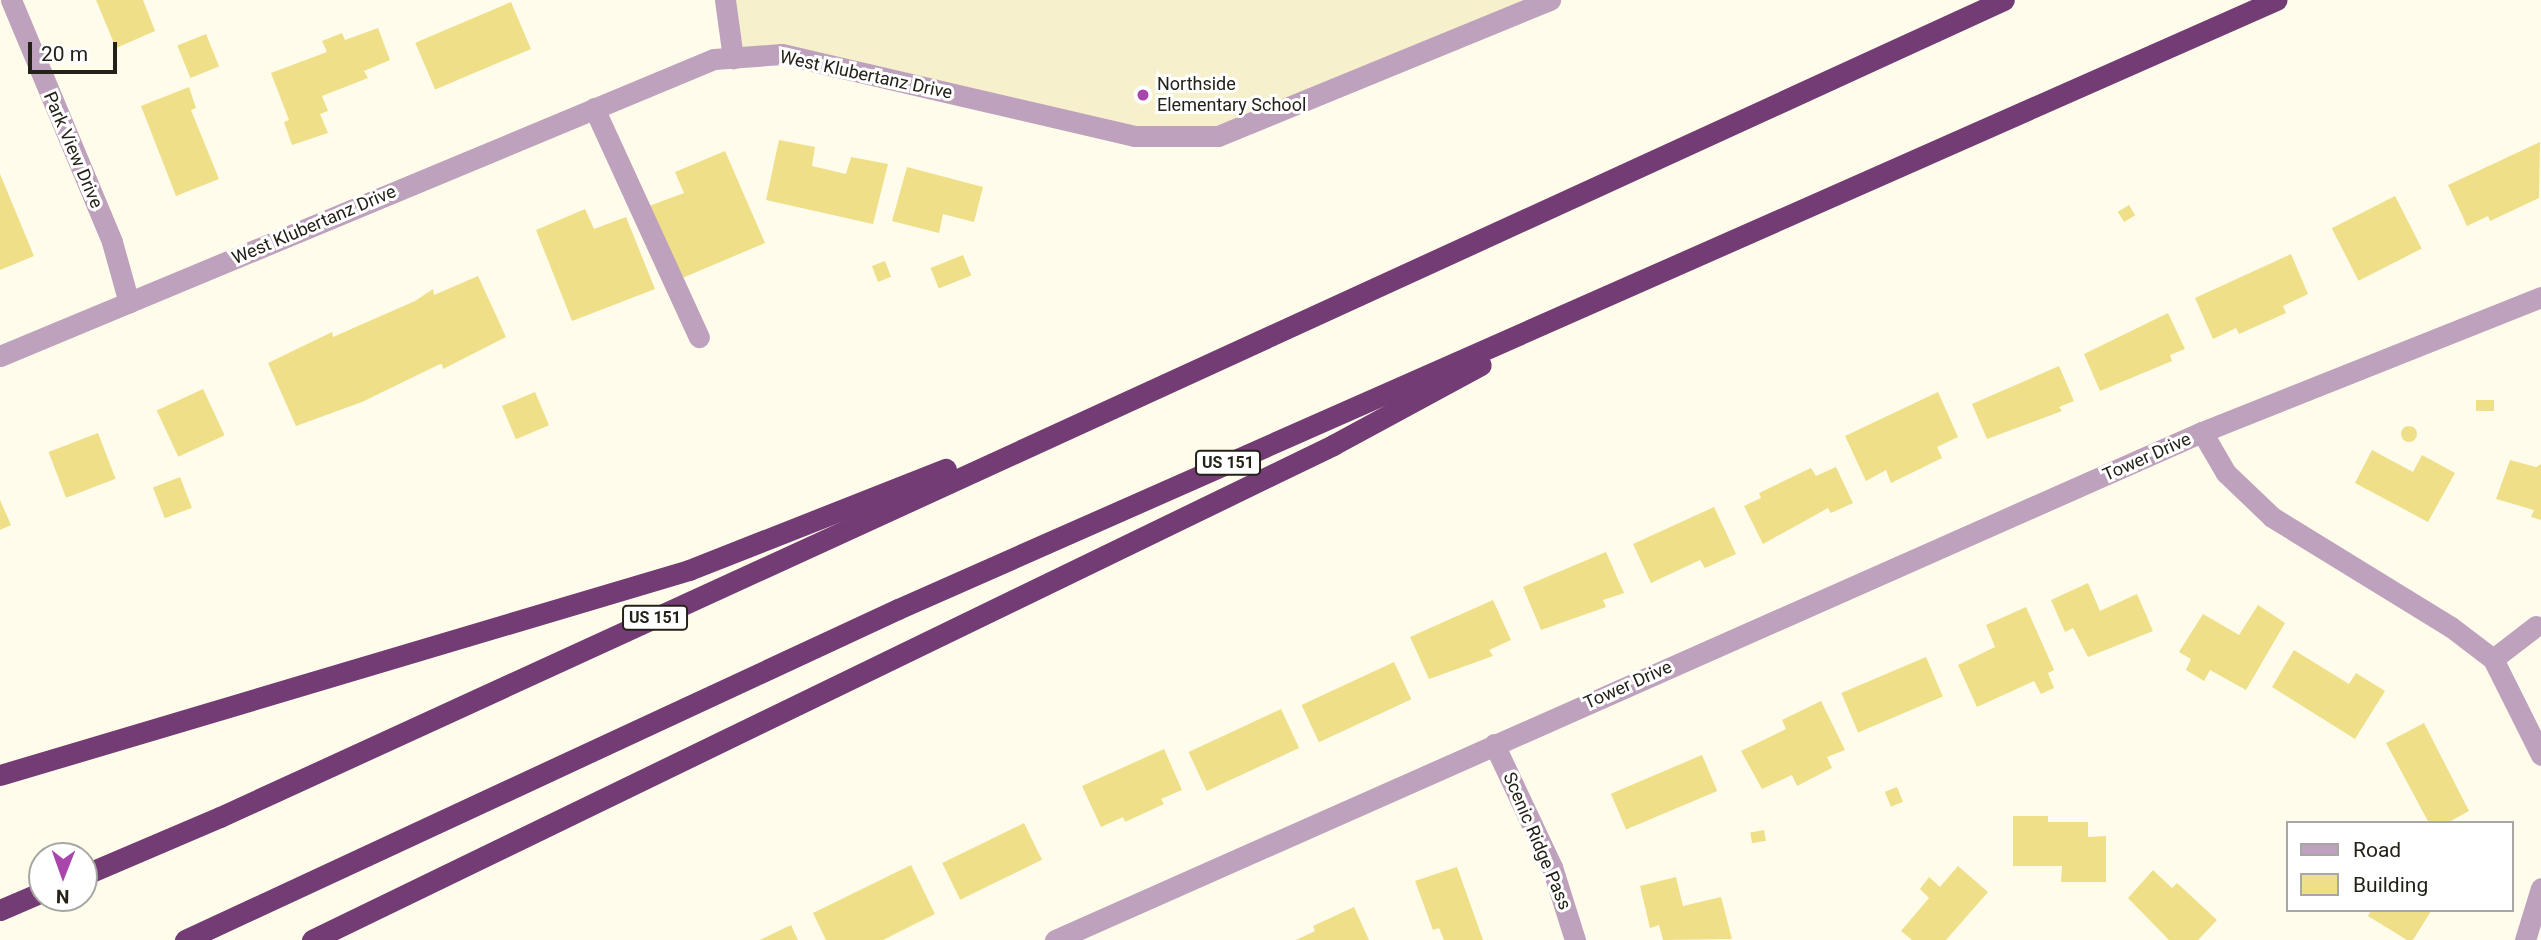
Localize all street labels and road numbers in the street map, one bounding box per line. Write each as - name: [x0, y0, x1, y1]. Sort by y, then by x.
- street label: West Klubertanz Drive: [778, 46, 954, 104]
- street label: Park View Drive: [39, 88, 107, 212]
- street label: West Klubertanz Drive: [229, 181, 399, 269]
- street label: Tower Drive: [2100, 428, 2194, 486]
- road number: US 151: [1195, 450, 1261, 476]
- road number: US 151: [622, 606, 688, 631]
- street label: Tower Drive: [1581, 656, 1675, 714]
- street label: Scenic Ridge Pass: [1498, 769, 1576, 913]

